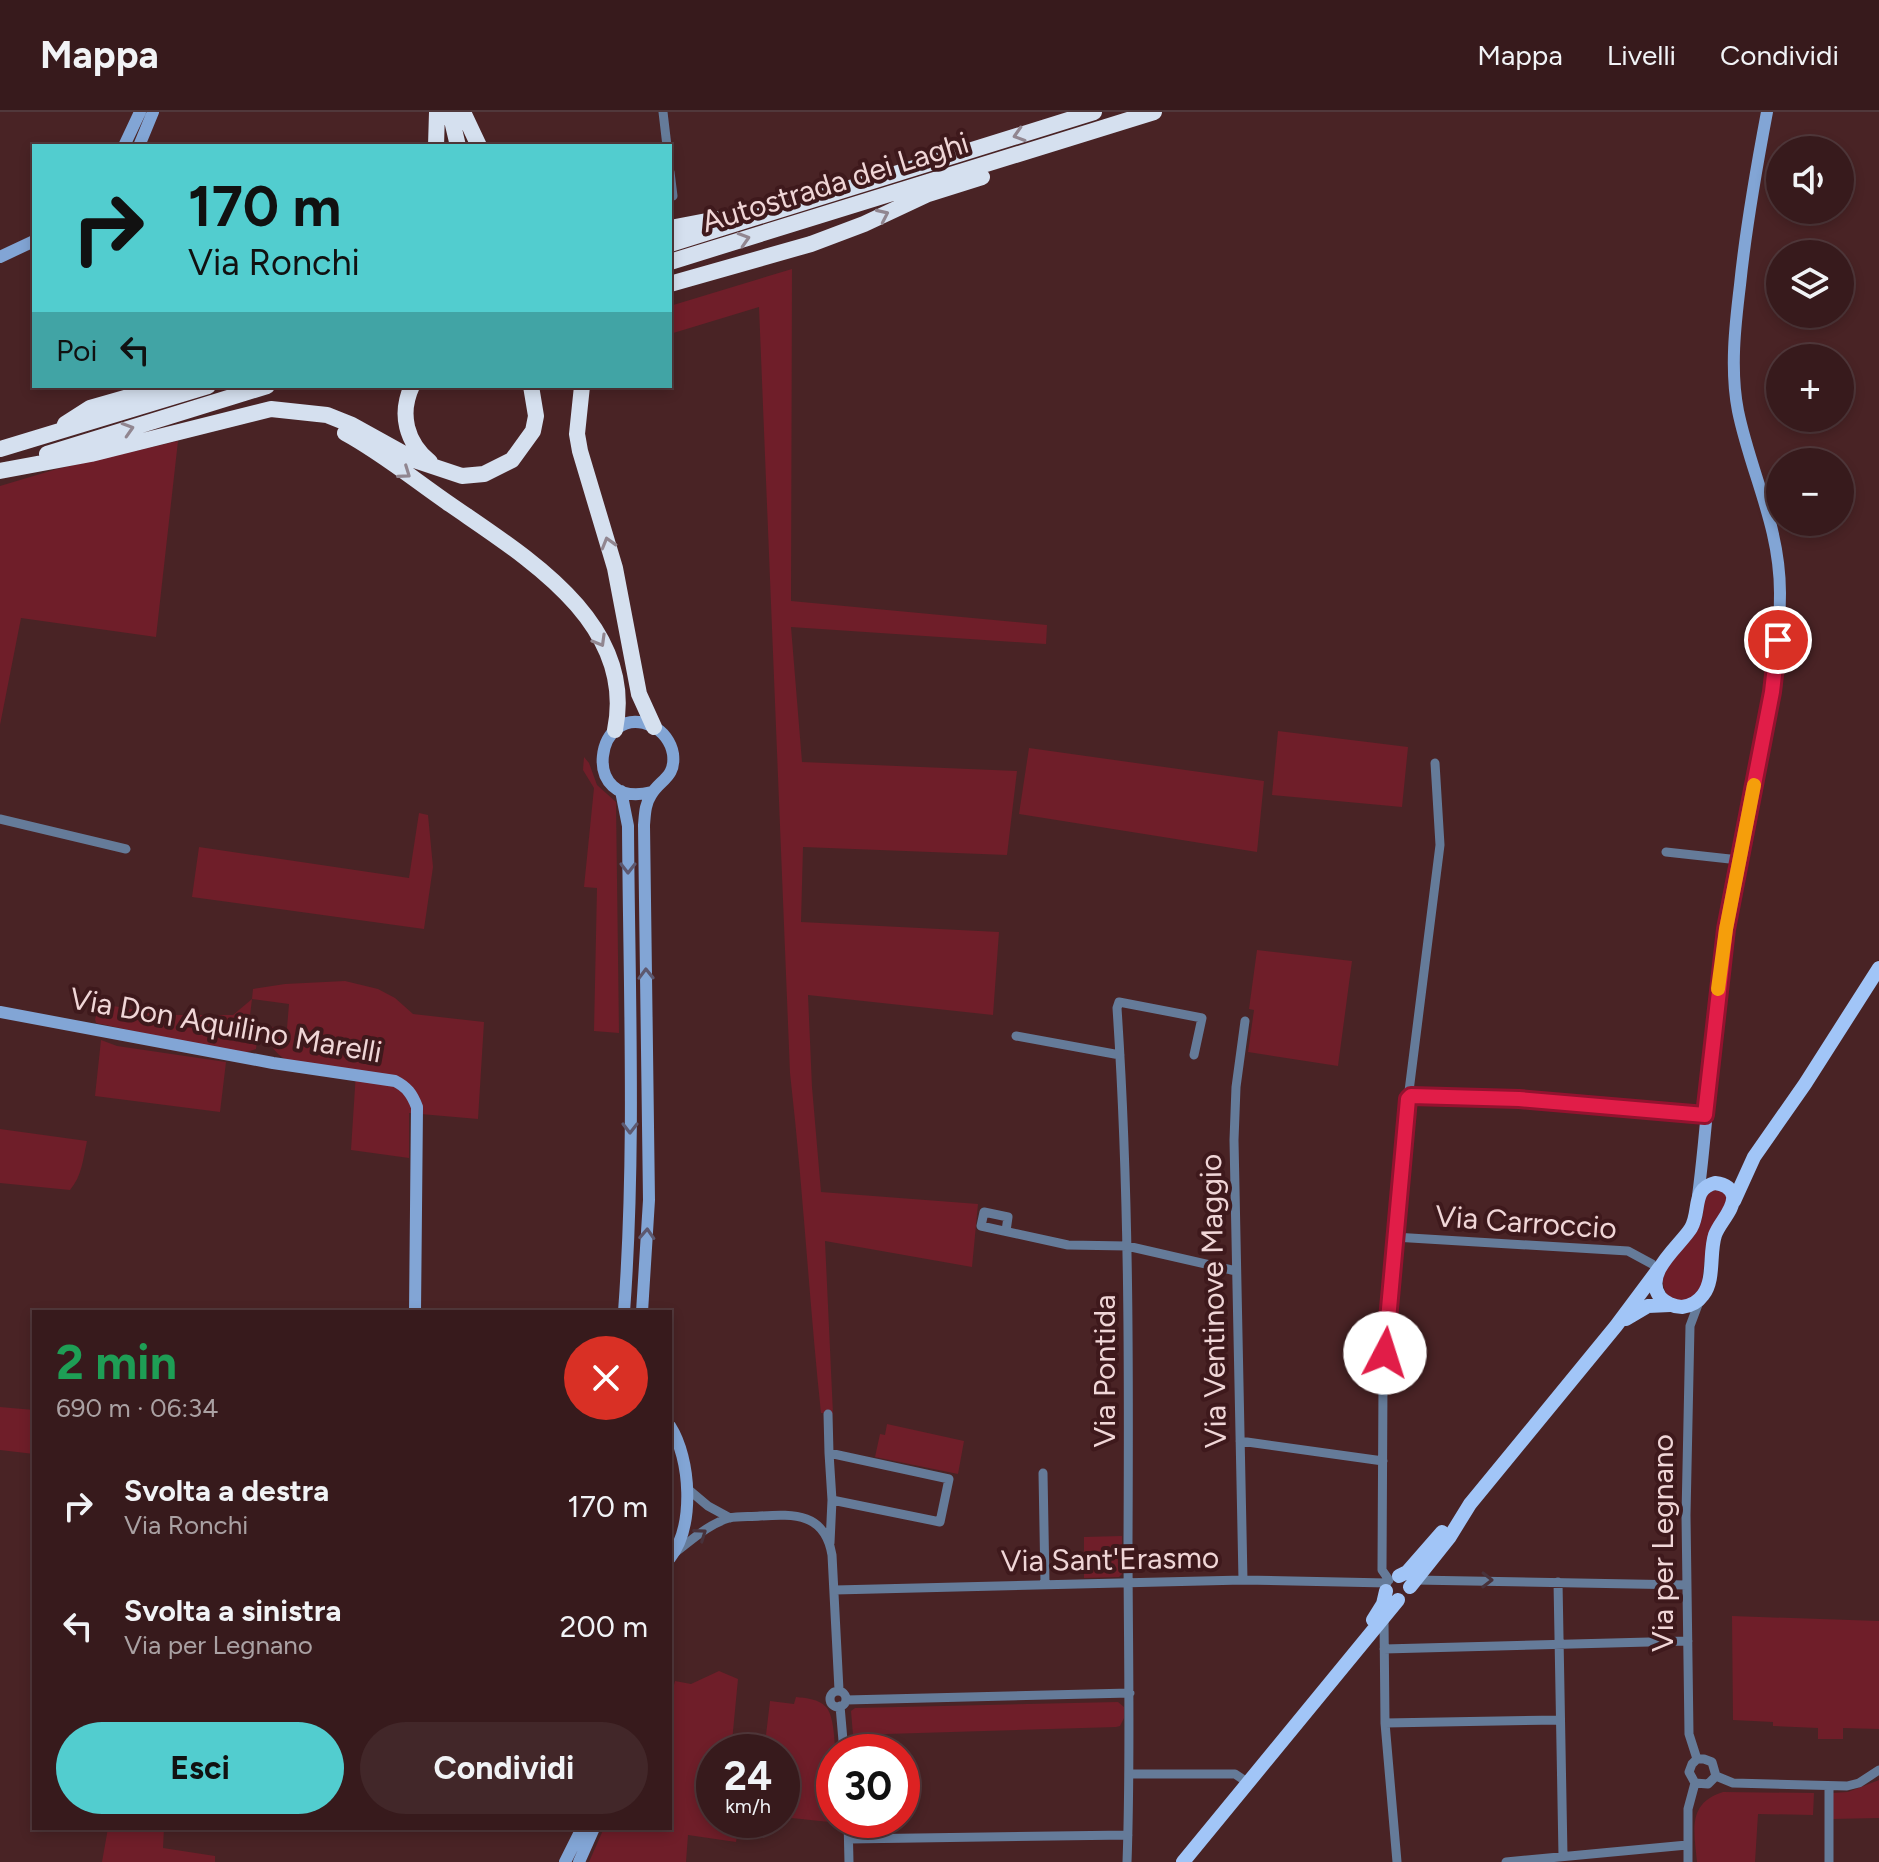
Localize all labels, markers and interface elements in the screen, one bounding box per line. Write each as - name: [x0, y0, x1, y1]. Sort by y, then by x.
- text: Mappa: [40, 32, 159, 78]
- text: Mappa: [1477, 38, 1563, 72]
- text: Livelli: [1607, 38, 1676, 72]
- text: Condividi: [1720, 38, 1839, 72]
- street label: Autostrada dei Laghi: [697, 124, 973, 240]
- one-way arrow: [1013, 126, 1027, 142]
- map controls: [1766, 136, 1854, 536]
- button: sound: [1766, 136, 1854, 224]
- text: 170 m: [188, 173, 341, 240]
- icon: right: [56, 176, 160, 280]
- one-way arrow: [875, 209, 890, 225]
- one-way arrow: [737, 232, 751, 248]
- button: layers: [1766, 240, 1854, 328]
- text: Via Ronchi: [188, 241, 360, 284]
- icon: left: [113, 328, 157, 372]
- text: Poi: [56, 332, 97, 369]
- button: +: [1766, 344, 1854, 432]
- one-way arrow: [121, 422, 134, 438]
- button: −: [1766, 448, 1854, 536]
- one-way arrow: [397, 463, 411, 478]
- one-way arrow: [600, 537, 617, 551]
- pin: [1744, 606, 1812, 674]
- icon: arrive: [1756, 618, 1800, 662]
- one-way arrow: [590, 632, 606, 647]
- one-way arrow: [619, 862, 637, 875]
- one-way arrow: [637, 967, 655, 980]
- street label: Via Don Aquilino Marelli: [67, 979, 385, 1071]
- one-way arrow: [621, 1122, 639, 1135]
- street label: Via Ventinove Maggio: [1192, 1153, 1234, 1449]
- street label: Via Carroccio: [1434, 1197, 1618, 1247]
- one-way arrow: [638, 1227, 655, 1240]
- street label: Via Pontida: [1086, 1295, 1123, 1447]
- position arrow: [1343, 1311, 1427, 1395]
- text: 2 min: [56, 1333, 177, 1391]
- button: close: [564, 1336, 648, 1420]
- text: 690 m · 06:34: [56, 1392, 218, 1424]
- street label: Via per Legnano: [1644, 1434, 1681, 1652]
- text: Svolta a destra: [124, 1472, 329, 1509]
- icon: right: [56, 1484, 100, 1528]
- text: 170 m: [567, 1488, 648, 1525]
- text: Via Ronchi: [124, 1509, 248, 1541]
- one-way arrow: [692, 1529, 706, 1544]
- street label: Via Sant'Erasmo: [1001, 1539, 1219, 1579]
- one-way arrow: [1481, 1572, 1494, 1589]
- text: Svolta a sinistra: [124, 1592, 341, 1629]
- icon: left: [56, 1604, 100, 1648]
- text: 200 m: [560, 1608, 648, 1645]
- text: Via per Legnano: [124, 1629, 313, 1661]
- button: Esci: [56, 1722, 344, 1814]
- button: Condividi: [360, 1722, 648, 1814]
- speed limit sign: 30: [816, 1734, 920, 1838]
- text: 24: [724, 1752, 772, 1800]
- text: km/h: [725, 1794, 771, 1818]

